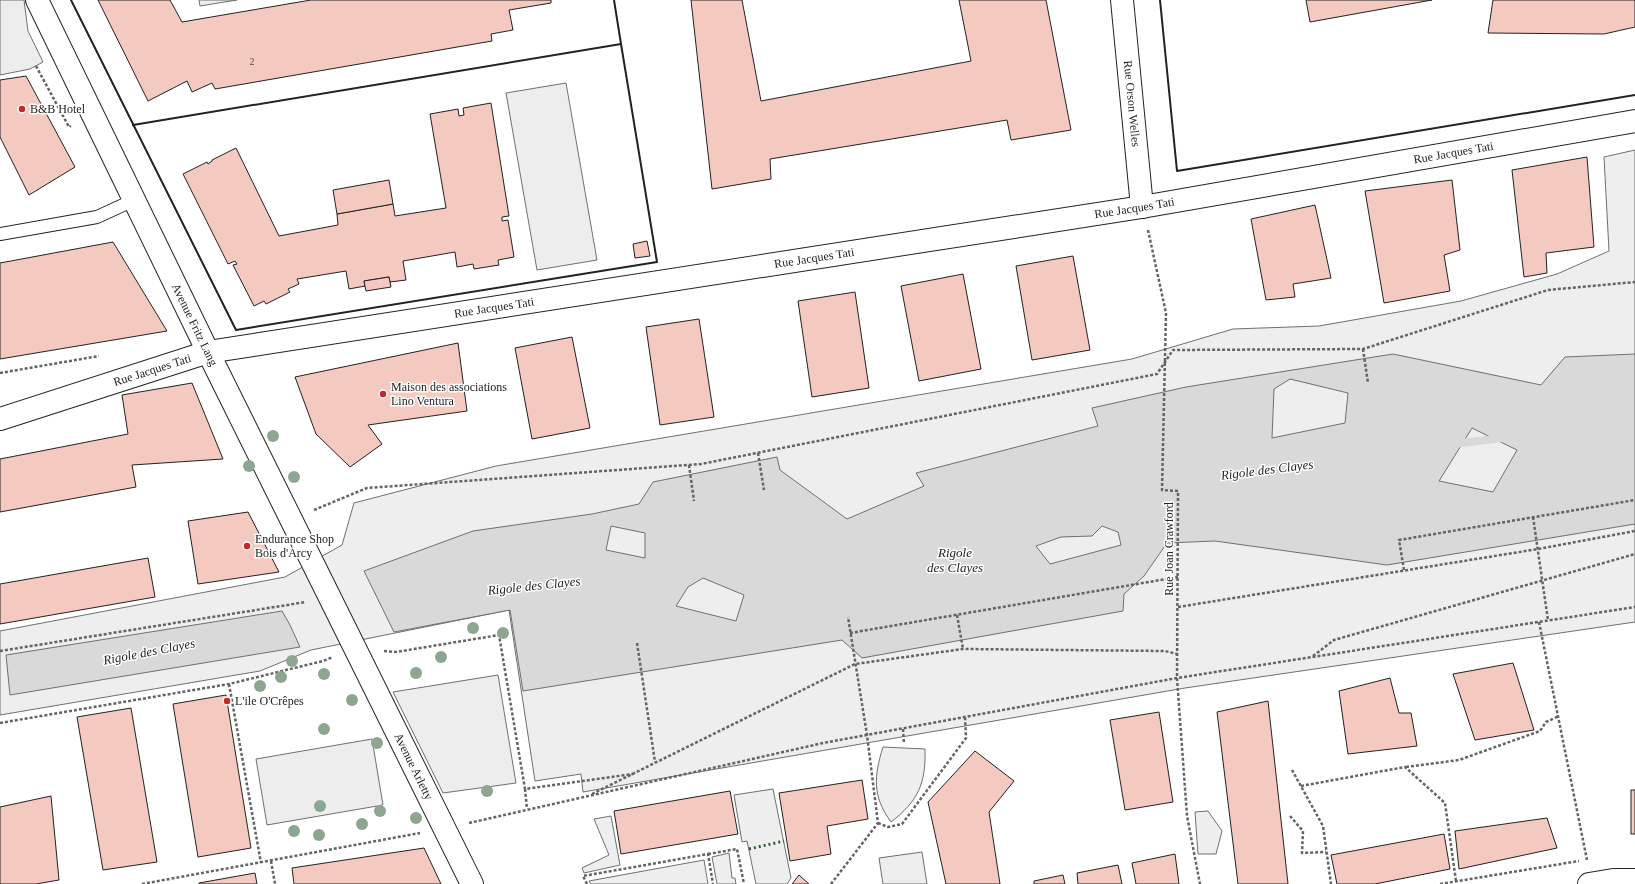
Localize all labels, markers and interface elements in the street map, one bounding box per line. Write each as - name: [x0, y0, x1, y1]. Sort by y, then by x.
- house number: 2: [250, 56, 255, 67]
- street label: Rue Orson Welles: [1121, 60, 1143, 148]
- place label: B&B Hotel: [30, 102, 86, 116]
- marker: B&B Hotel: [17, 104, 27, 114]
- street label: Rue Jacques Tati: [1412, 139, 1495, 167]
- street label: Rue Jacques Tati: [1093, 194, 1176, 221]
- street label: Rue Jacques Tati: [773, 245, 856, 271]
- street label: Avenue Fritz Lang: [169, 281, 221, 368]
- street label: Rue Jacques Tati: [453, 294, 536, 321]
- street label: Rue Jacques Tati: [112, 351, 194, 389]
- place label: Maison des associations Lino Ventura: [391, 380, 507, 408]
- marker: Maison des associations Lino Ventura: [378, 389, 388, 399]
- water label: Rigole des Clayes: [1219, 456, 1314, 483]
- street label: Rue Joan Crawford: [1162, 502, 1176, 596]
- place label: Endurance Shop Bois d'Arcy: [255, 532, 334, 560]
- marker: Endurance Shop Bois d'Arcy: [242, 541, 252, 551]
- water label: Rigole des Clayes: [927, 545, 983, 575]
- water label: Rigole des Clayes: [486, 573, 581, 598]
- water label: Rigole des Clayes: [101, 635, 196, 668]
- place label: L'ile O'Crêpes: [235, 694, 304, 708]
- marker: L'ile O'Crêpes: [222, 696, 232, 706]
- street label: Avenue Arletty: [391, 731, 436, 802]

